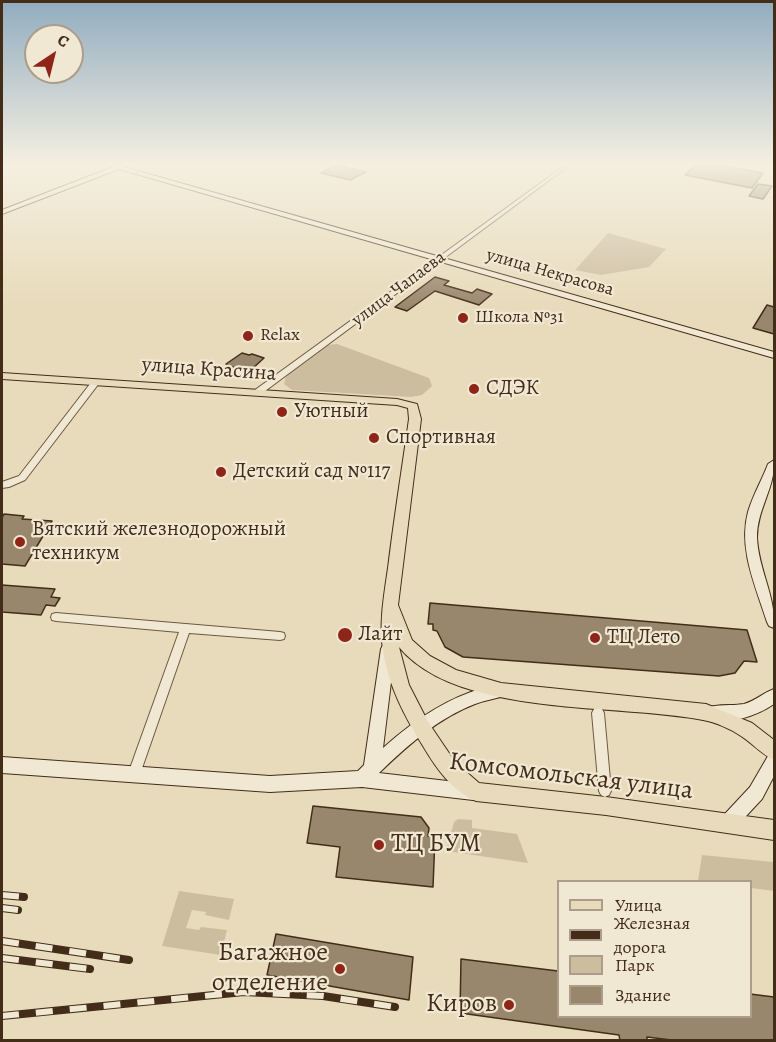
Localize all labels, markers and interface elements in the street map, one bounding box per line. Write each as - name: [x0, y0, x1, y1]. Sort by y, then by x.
- north arrow: [24, 24, 84, 84]
- text: С: [53, 29, 74, 53]
- street label: улица Некрасова: [484, 244, 616, 302]
- street label: улица Чапаева: [348, 247, 450, 331]
- place label: Школа №31: [475, 307, 564, 329]
- marker: Школа №31: [456, 311, 470, 325]
- place label: Relax: [260, 325, 300, 347]
- marker: Relax: [241, 329, 255, 343]
- street label: улица Красина: [141, 353, 277, 387]
- place label: СДЭК: [486, 376, 539, 402]
- marker: СДЭК: [467, 382, 481, 396]
- place label: Уютный: [294, 399, 369, 425]
- marker: Уютный: [275, 405, 289, 419]
- place label: Спортивная: [386, 425, 496, 451]
- marker: Спортивная: [367, 431, 381, 445]
- place label: Детский сад №117: [233, 459, 390, 485]
- marker: Детский сад №117: [214, 465, 228, 479]
- place label: Вятский железнодорожный техникум: [32, 517, 286, 567]
- marker: Вятский железнодорожный техникум: [13, 535, 27, 549]
- place label: Лайт: [358, 622, 403, 648]
- place label: ТЦ Лето: [607, 625, 680, 651]
- marker: Лайт: [336, 626, 354, 644]
- marker: ТЦ Лето: [588, 631, 602, 645]
- street label: Комсомольская улица: [447, 747, 695, 807]
- place label: ТЦ БУМ: [391, 829, 481, 861]
- marker: ТЦ БУМ: [372, 838, 386, 852]
- legend: [557, 880, 752, 1018]
- text: Улица: [615, 893, 662, 917]
- text: Железная дорога: [614, 911, 690, 959]
- place label: Багажное отделение: [212, 938, 328, 1000]
- text: Парк: [615, 953, 655, 977]
- marker: Багажное отделение: [333, 962, 347, 976]
- text: Здание: [615, 983, 671, 1007]
- place label: Киров: [426, 989, 497, 1021]
- marker: Киров: [502, 998, 516, 1012]

